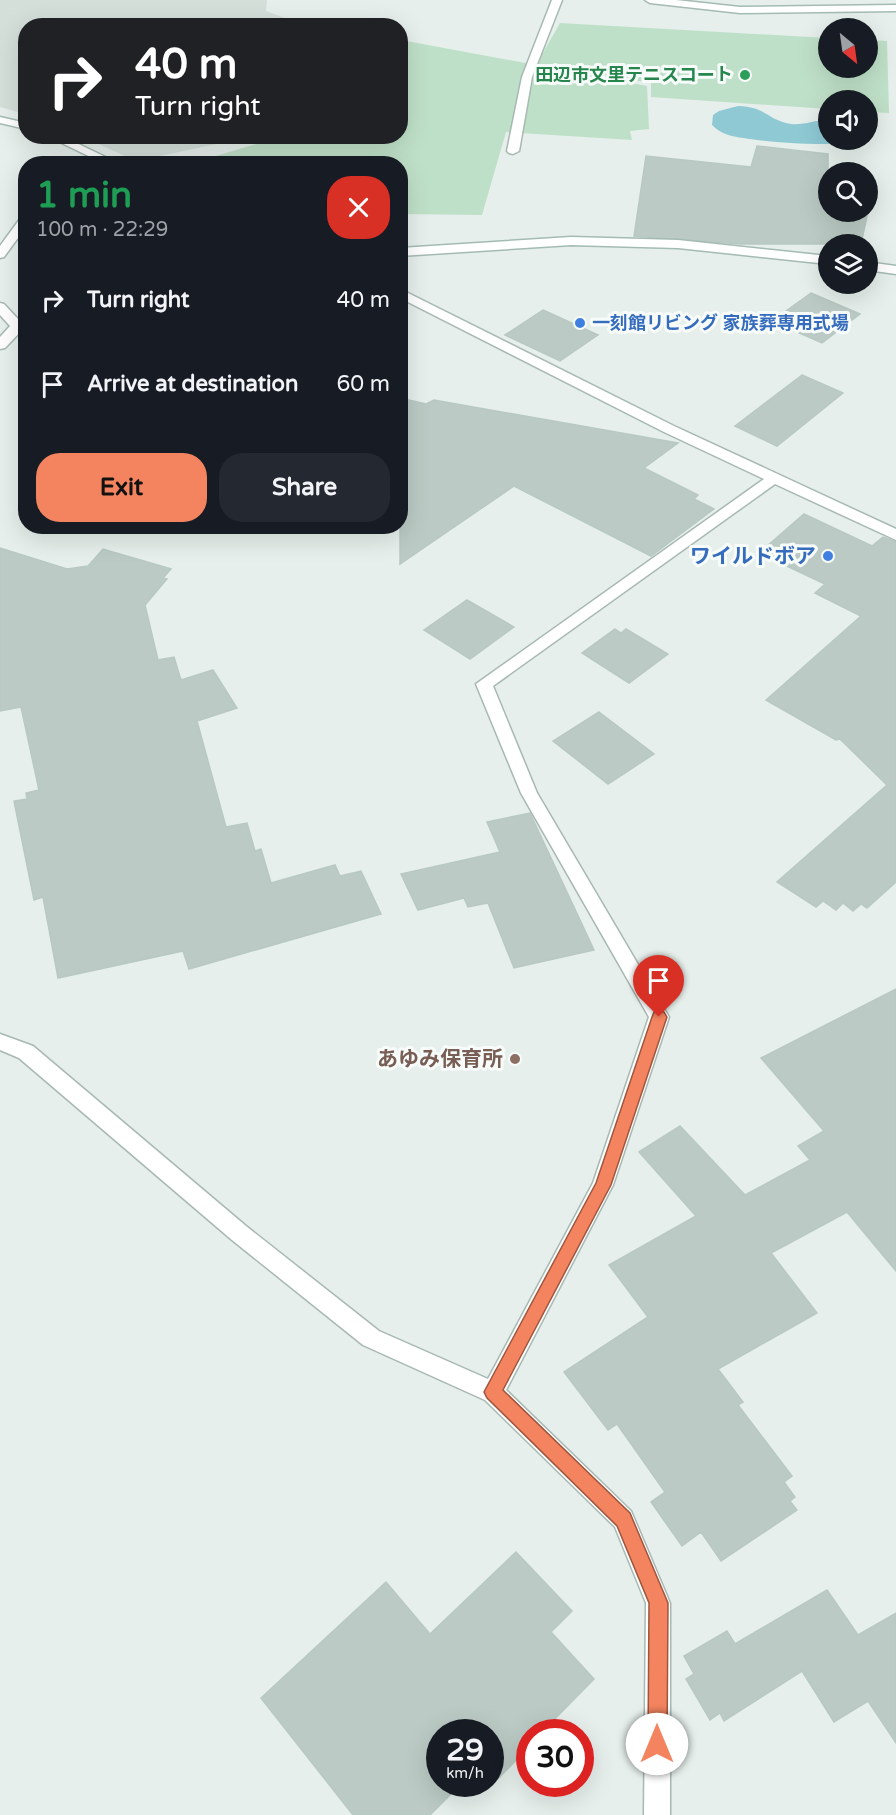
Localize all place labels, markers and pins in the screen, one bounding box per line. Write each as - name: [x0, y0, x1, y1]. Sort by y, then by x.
- place label: 田辺市文里テニスコート: [535, 64, 733, 86]
- marker: 田辺市文里テニスコート: [738, 68, 752, 82]
- place label: 一刻館リビング 家族葬専用式場: [592, 312, 849, 334]
- marker: 一刻館リビング 家族葬専用式場: [573, 316, 587, 330]
- place label: ワイルドボア: [690, 544, 816, 569]
- marker: ワイルドボア: [821, 549, 835, 563]
- pin: [633, 955, 684, 1017]
- place label: あゆみ保育所: [377, 1047, 503, 1072]
- marker: あゆみ保育所: [508, 1052, 522, 1066]

